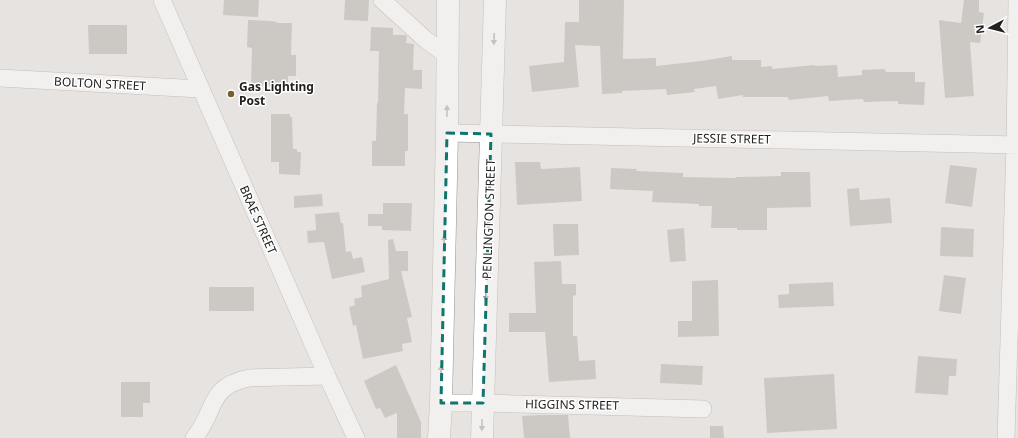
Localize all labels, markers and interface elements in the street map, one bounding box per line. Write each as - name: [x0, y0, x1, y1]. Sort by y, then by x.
- north arrow: [970, 8, 1010, 48]
- text: N: [972, 24, 988, 35]
- one-way arrow: [491, 33, 497, 46]
- street label: BOLTON STREET: [54, 73, 147, 94]
- place label: Gas Lighting Post: [239, 78, 314, 109]
- marker: Gas Lighting Post: [226, 89, 236, 99]
- one-way arrow: [444, 104, 450, 117]
- street label: JESSIE STREET: [692, 129, 771, 148]
- street label: PENLINGTON STREET: [478, 158, 499, 279]
- street label: BRAE STREET: [236, 183, 281, 257]
- one-way arrow: [441, 234, 447, 247]
- one-way arrow: [483, 289, 489, 302]
- one-way arrow: [438, 365, 445, 377]
- street label: HIGGINS STREET: [525, 395, 620, 414]
- one-way arrow: [479, 419, 486, 431]

